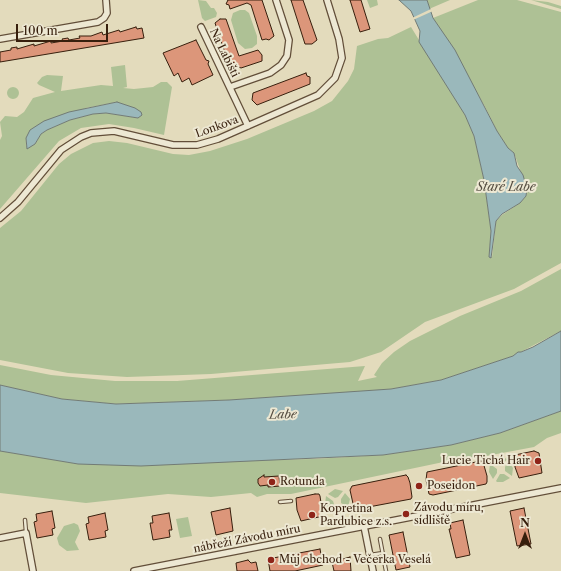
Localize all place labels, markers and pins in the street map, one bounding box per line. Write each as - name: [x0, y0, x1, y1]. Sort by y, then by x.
- place label: Lucie Tichá Hair: [442, 454, 530, 468]
- marker: Lucie Tichá Hair: [533, 456, 543, 466]
- place label: Rotunda: [280, 475, 325, 489]
- marker: Rotunda: [267, 477, 277, 487]
- place label: Poseidon: [427, 479, 475, 493]
- marker: Poseidon: [414, 481, 424, 491]
- place label: Závodu míru, sídliště: [414, 501, 484, 527]
- place label: Kopretina Pardubice z.s.: [320, 502, 392, 528]
- marker: Závodu míru, sídliště: [401, 509, 411, 519]
- marker: Kopretina Pardubice z.s.: [307, 510, 317, 520]
- place label: Můj obchod - Večerka Veselá: [279, 553, 431, 567]
- marker: Můj obchod - Večerka Veselá: [266, 555, 276, 565]

